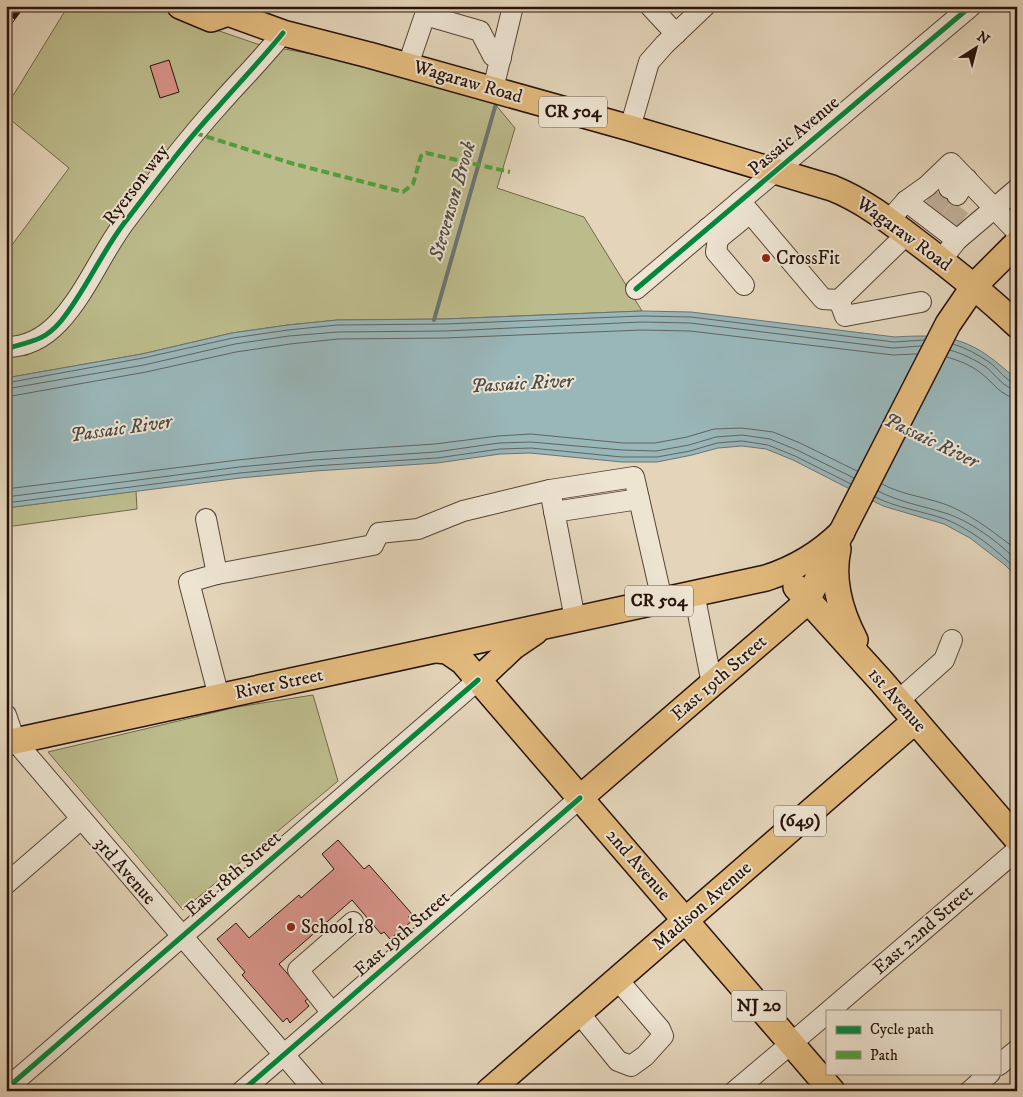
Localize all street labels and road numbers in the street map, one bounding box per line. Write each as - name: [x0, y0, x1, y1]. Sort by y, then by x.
- street label: Wagaraw Road: [410, 55, 526, 109]
- street label: Passaic Avenue: [744, 91, 844, 181]
- road number: CR 504: [539, 96, 607, 128]
- street label: Ryerson way: [98, 139, 174, 230]
- street label: Wagaraw Road: [851, 191, 957, 277]
- road number: CR 504: [625, 586, 693, 616]
- street label: East 19th Street: [666, 630, 772, 726]
- street label: River Street: [233, 663, 325, 705]
- street label: 1st Avenue: [863, 663, 931, 737]
- road number: (649): [774, 806, 826, 836]
- street label: 2nd Avenue: [601, 824, 675, 906]
- street label: East 18th Street: [180, 826, 286, 922]
- street label: 3rd Avenue: [89, 832, 161, 910]
- street label: Madison Avenue: [648, 856, 757, 955]
- street label: East 22nd Street: [868, 880, 978, 980]
- street label: East 19th Street: [349, 886, 455, 982]
- road number: NJ 20: [732, 990, 786, 1021]

